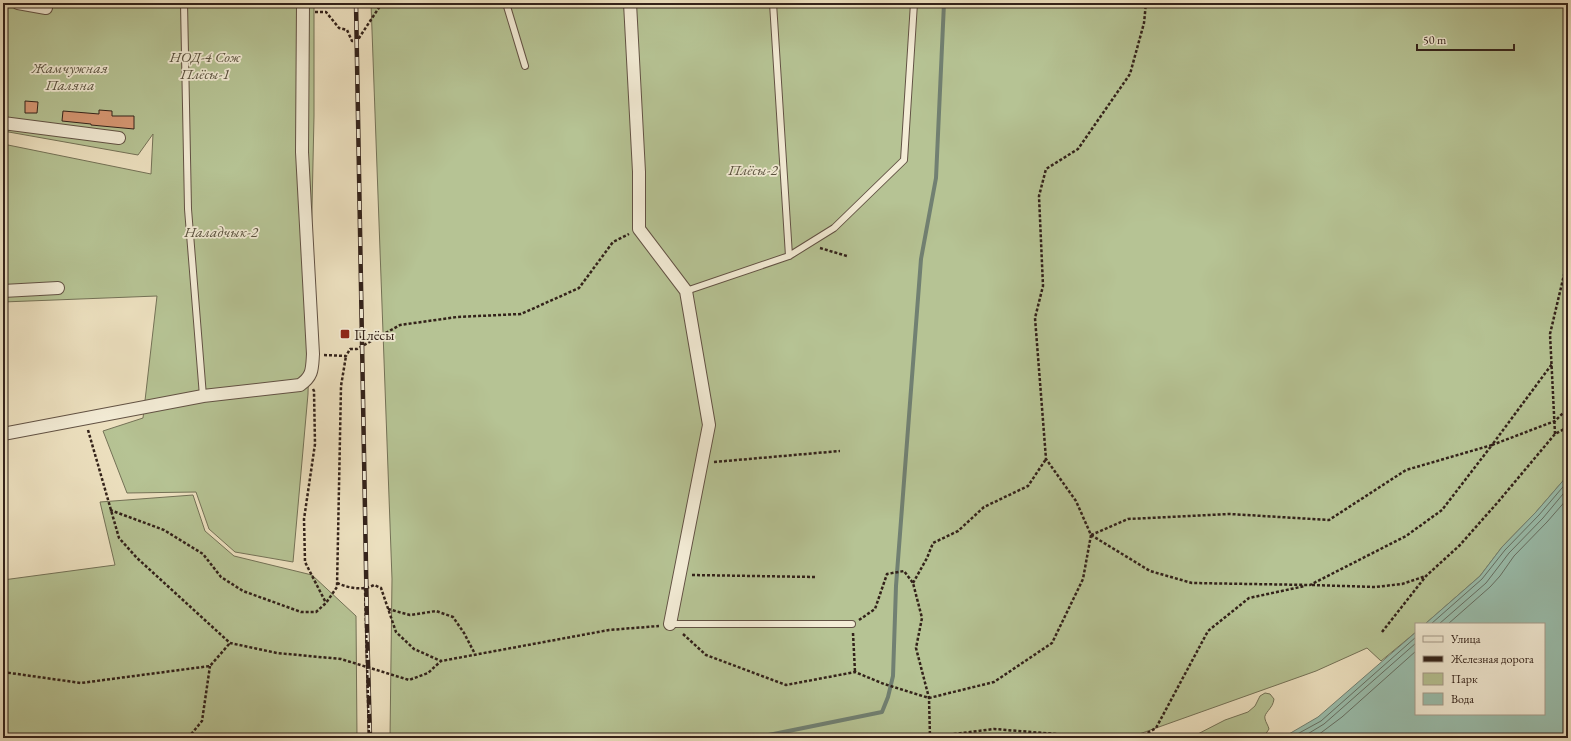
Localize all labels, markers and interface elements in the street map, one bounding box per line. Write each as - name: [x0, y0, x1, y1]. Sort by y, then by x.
- scale bar: [1417, 26, 1514, 52]
- text: 50 m: [1423, 32, 1447, 48]
- park label: НОД-4 Сож Плёсы-1: [169, 47, 241, 83]
- park label: Жамчужная Паляна: [30, 58, 108, 94]
- park label: Плёсы-2: [727, 160, 779, 179]
- park label: Наладчык-2: [183, 222, 259, 241]
- place label: Плёсы: [354, 325, 394, 344]
- marker: Плёсы: [339, 328, 351, 340]
- legend: [1415, 623, 1545, 715]
- text: Улица: [1450, 631, 1481, 647]
- text: Железная дорога: [1450, 651, 1534, 667]
- text: Парк: [1451, 671, 1478, 687]
- text: Вода: [1451, 691, 1474, 707]

